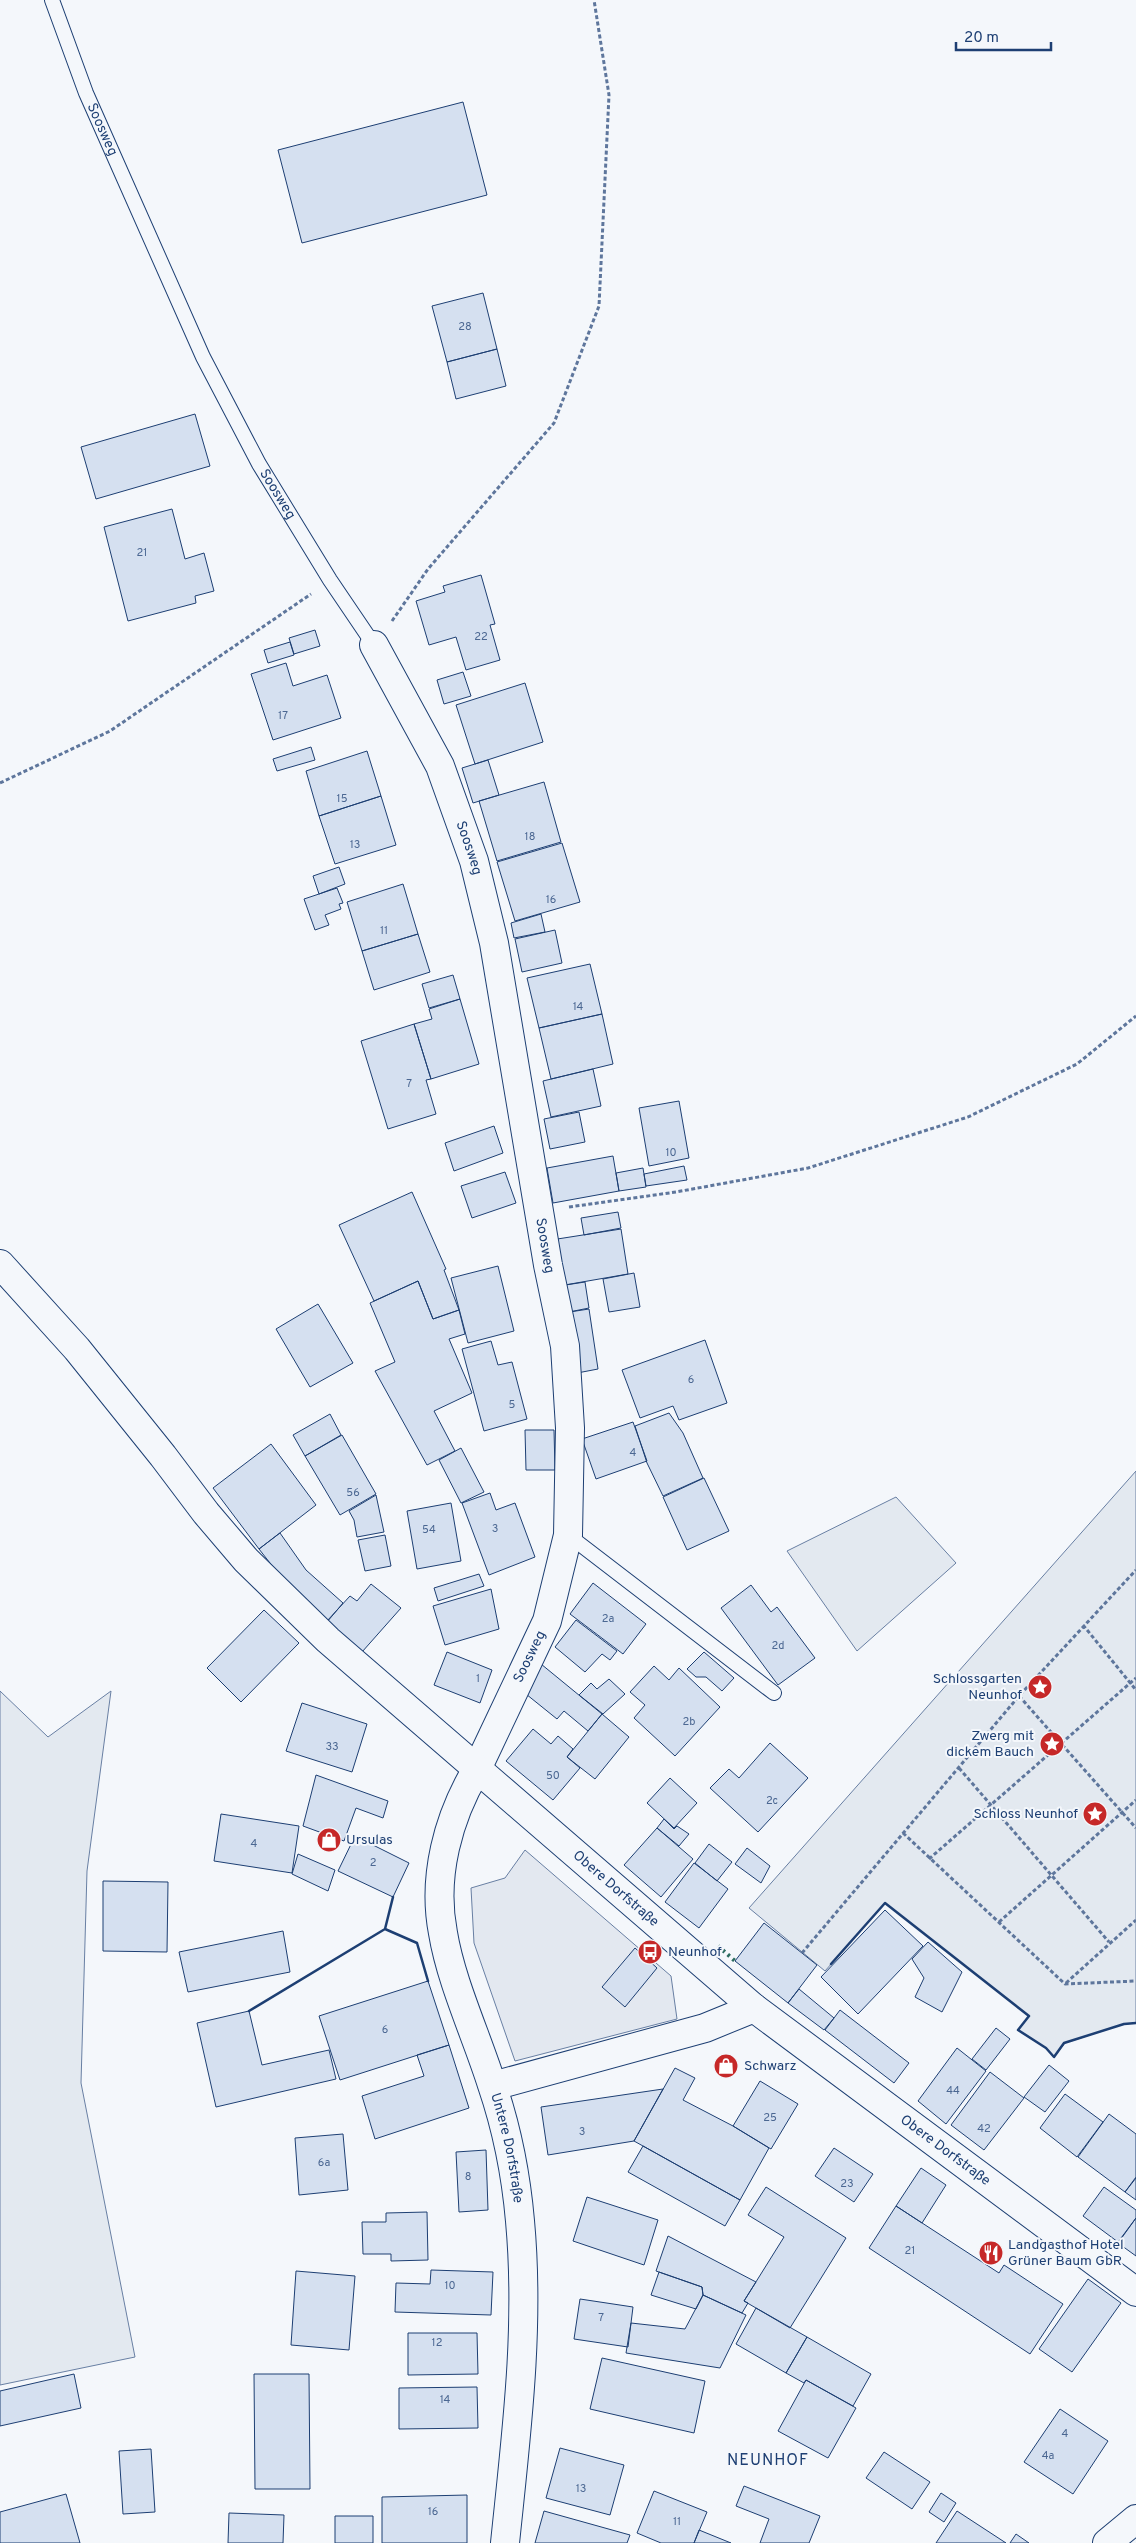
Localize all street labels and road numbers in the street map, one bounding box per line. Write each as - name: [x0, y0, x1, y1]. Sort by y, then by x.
- street label: Soosweg: [83, 101, 121, 159]
- street label: Soosweg: [256, 466, 299, 522]
- street label: Soosweg: [452, 819, 486, 877]
- street label: Soosweg: [532, 1217, 558, 1275]
- street label: Soosweg: [510, 1628, 550, 1686]
- street label: Obere Dorfstraße: [569, 1847, 662, 1930]
- street label: Untere Dorfstraße: [487, 2091, 527, 2204]
- street label: Obere Dorfstraße: [897, 2111, 994, 2189]

